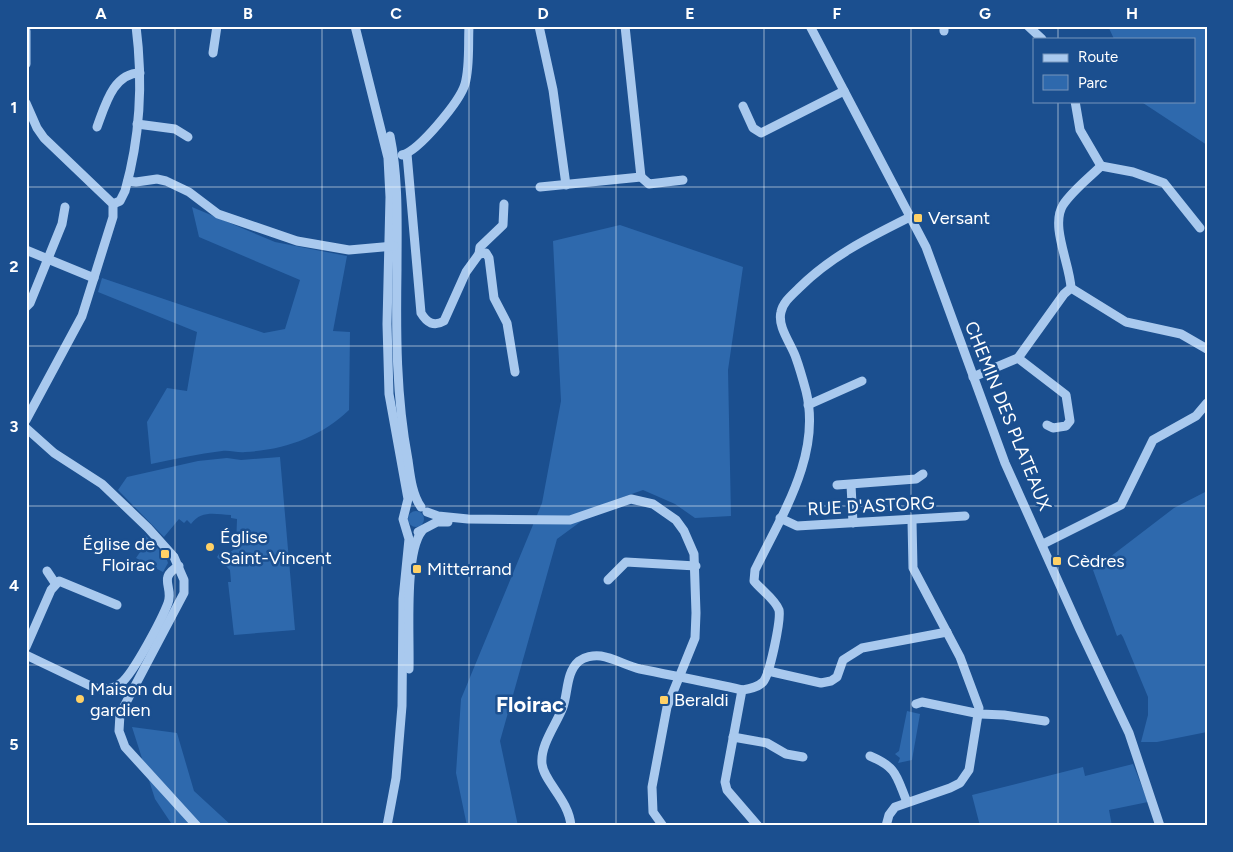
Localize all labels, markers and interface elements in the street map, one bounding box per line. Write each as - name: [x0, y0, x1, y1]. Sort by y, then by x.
- text: A: [95, 4, 107, 23]
- text: B: [243, 4, 253, 23]
- text: C: [390, 4, 402, 23]
- text: D: [537, 4, 549, 23]
- text: E: [685, 4, 695, 23]
- text: F: [833, 4, 842, 23]
- text: G: [979, 4, 991, 23]
- text: H: [1126, 4, 1138, 23]
- legend: [1033, 38, 1196, 102]
- text: Route: [1078, 48, 1118, 66]
- text: Parc: [1078, 74, 1107, 92]
- text: 1: [11, 98, 17, 117]
- place label: Versant: [928, 207, 990, 229]
- marker: Versant: [912, 212, 924, 224]
- text: 2: [9, 257, 19, 276]
- street label: CHEMIN DES PLATEAUX: [960, 318, 1056, 514]
- text: 3: [10, 417, 19, 436]
- street label: RUE D'ASTORG: [807, 492, 935, 520]
- place label: Église Saint-Vincent: [220, 526, 332, 569]
- place label: Église de Floirac: [83, 533, 155, 576]
- marker: Église Saint-Vincent: [204, 541, 216, 553]
- marker: Église de Floirac: [159, 548, 171, 560]
- place label: Cèdres: [1067, 550, 1125, 572]
- marker: Cèdres: [1051, 555, 1063, 567]
- place label: Mitterrand: [427, 558, 512, 580]
- marker: Mitterrand: [411, 563, 423, 575]
- text: 4: [9, 576, 19, 595]
- place label: Maison du gardien: [90, 678, 173, 721]
- place label: Beraldi: [674, 689, 729, 711]
- district label: Floirac: [496, 691, 564, 718]
- marker: Maison du gardien: [74, 693, 86, 705]
- marker: Beraldi: [658, 694, 670, 706]
- text: 5: [9, 735, 19, 754]

